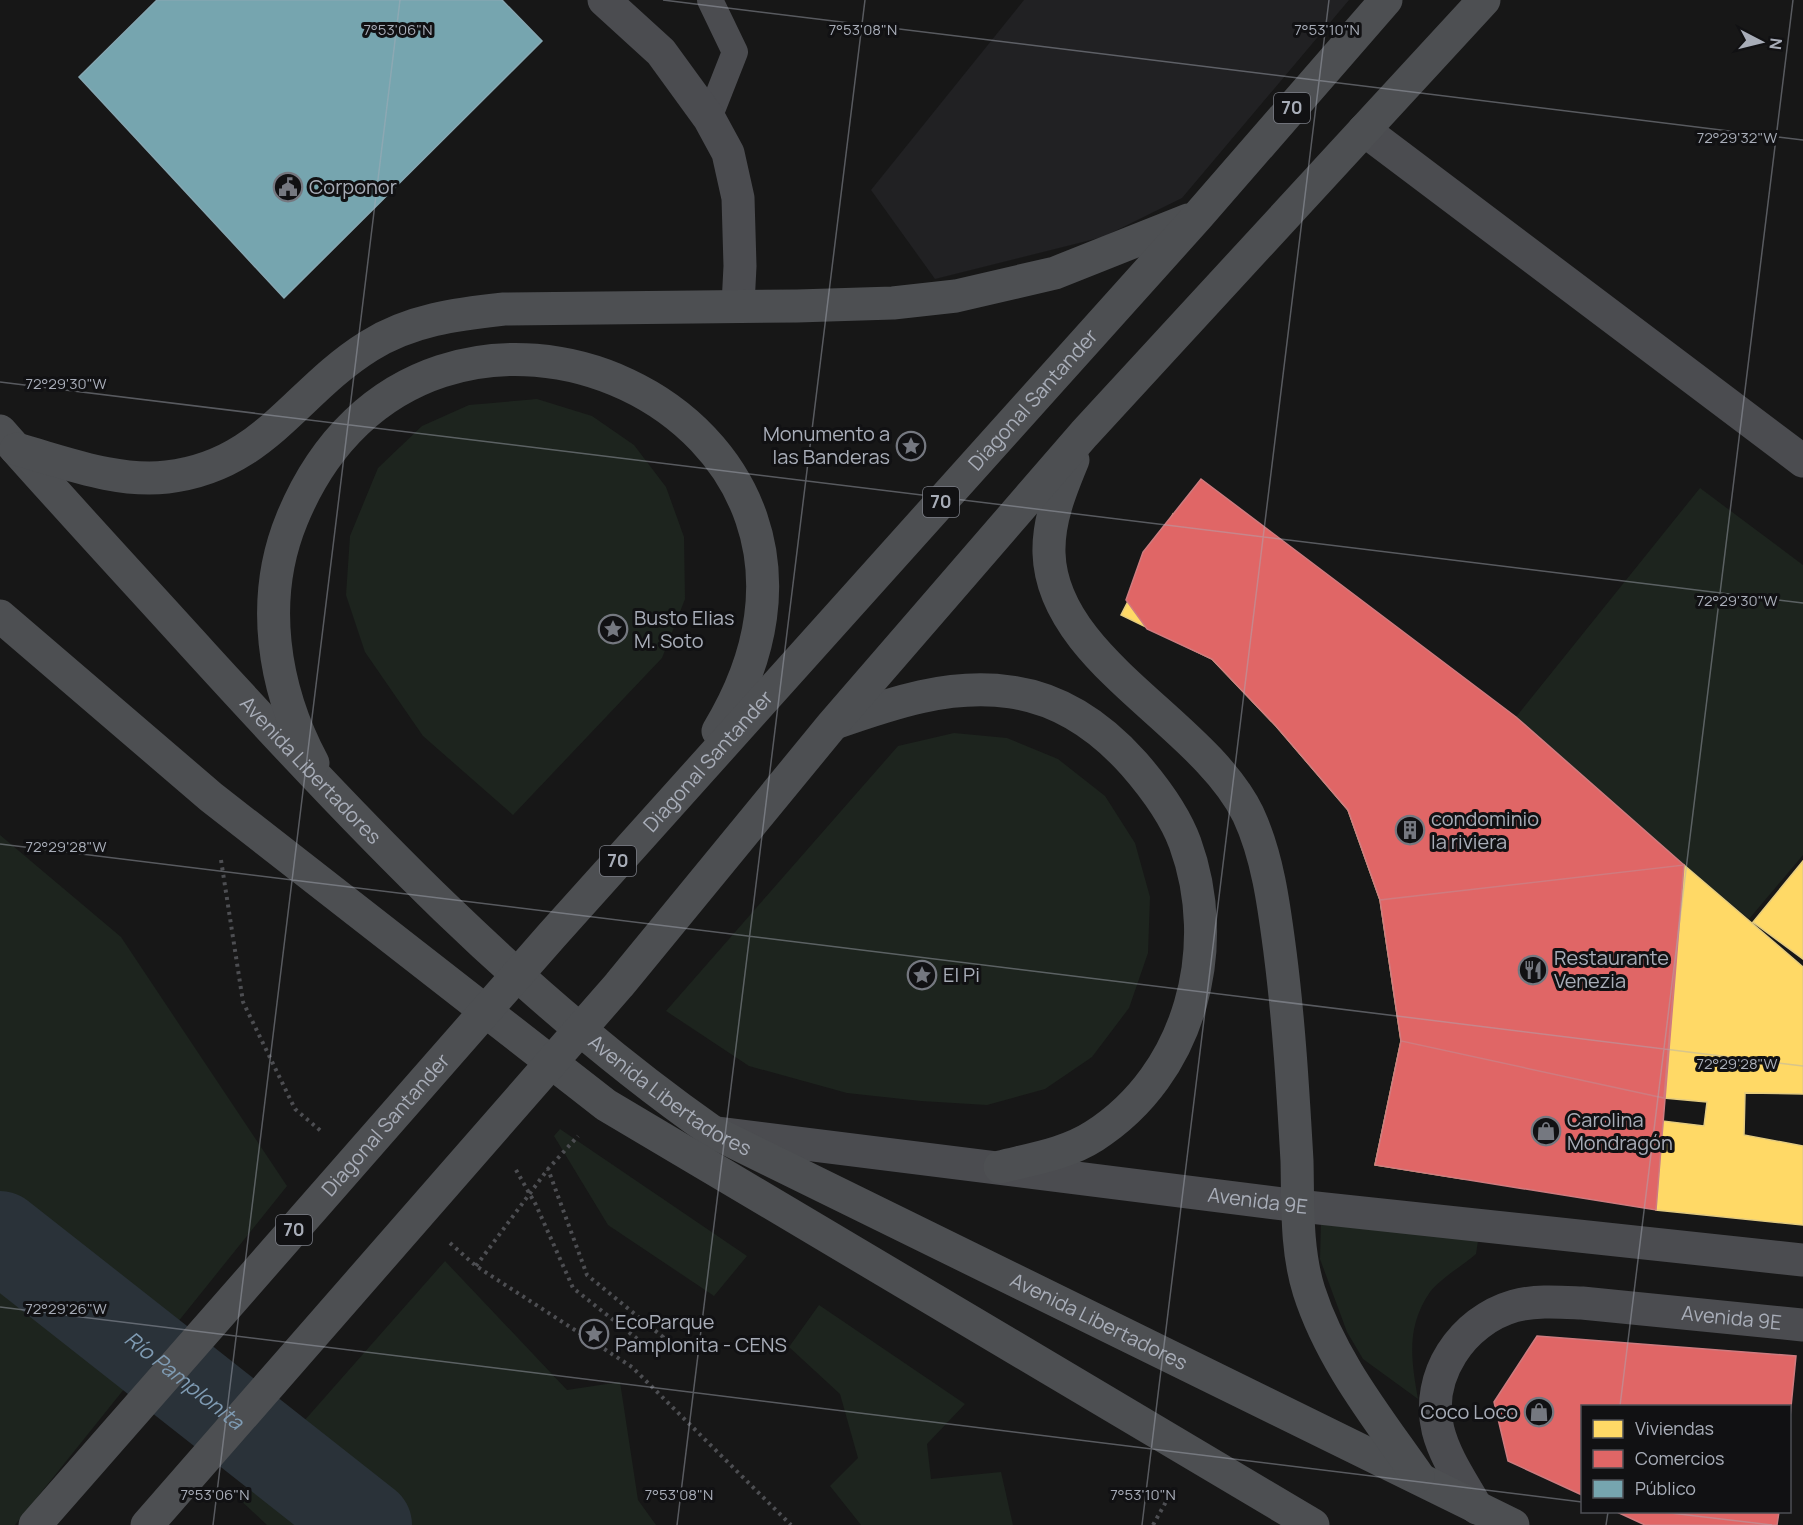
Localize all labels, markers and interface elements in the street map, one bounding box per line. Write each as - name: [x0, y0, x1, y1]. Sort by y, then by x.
- north arrow: [1731, 12, 1791, 72]
- text: 7°53'06"N: [363, 19, 433, 40]
- text: 7°53'08"N: [829, 19, 897, 40]
- text: 7°53'10"N: [1294, 19, 1360, 40]
- text: N: [1764, 37, 1788, 51]
- road number: 70: [1274, 93, 1310, 123]
- text: 72°29'32"W: [1697, 127, 1777, 148]
- public building icon: Corponor: [272, 171, 304, 203]
- place label: Corponor: [309, 173, 397, 200]
- street label: Diagonal Santander: [962, 323, 1103, 476]
- text: 72°29'30"W: [25, 373, 107, 394]
- place label: Monumento a las Banderas: [763, 420, 890, 470]
- place icon: Monumento a las Banderas: [895, 430, 927, 462]
- road number: 70: [923, 487, 959, 517]
- text: 72°29'30"W: [1696, 590, 1778, 611]
- place label: Busto Elias M. Soto: [634, 604, 734, 654]
- place icon: Busto Elias M. Soto: [597, 613, 629, 645]
- street label: Diagonal Santander: [637, 684, 779, 838]
- street label: Avenida Libertadores: [234, 690, 388, 850]
- place label: condominio la riviera: [1431, 805, 1539, 855]
- building icon: condominio la riviera: [1394, 814, 1426, 846]
- text: 72°29'28"W: [25, 836, 107, 857]
- road number: 70: [600, 846, 636, 876]
- place label: Restaurante Venezia: [1554, 944, 1669, 994]
- restaurant icon: Restaurante Venezia: [1517, 954, 1549, 986]
- place icon: El Pi: [906, 959, 938, 991]
- place label: El Pi: [943, 961, 980, 988]
- street label: Avenida Libertadores: [583, 1028, 756, 1162]
- street label: Diagonal Santander: [315, 1047, 455, 1202]
- text: 72°29'28"W: [1696, 1053, 1778, 1074]
- place label: Carolina Mondragón: [1567, 1106, 1673, 1156]
- shop icon: Carolina Mondragón: [1530, 1115, 1562, 1147]
- street label: Avenida 9E: [1206, 1181, 1309, 1220]
- road number: 70: [276, 1215, 312, 1245]
- street label: Avenida Libertadores: [1006, 1266, 1192, 1376]
- text: 72°29'26"W: [25, 1298, 107, 1319]
- street label: Avenida 9E: [1680, 1299, 1783, 1336]
- place label: EcoParque Pamplonita - CENS: [615, 1308, 787, 1358]
- place icon: EcoParque Pamplonita - CENS: [578, 1318, 610, 1350]
- water label: Río Pamplonita: [119, 1325, 251, 1436]
- shop icon: Coco Loco: [1523, 1396, 1555, 1428]
- place label: Coco Loco: [1421, 1398, 1518, 1425]
- legend: [1581, 1405, 1791, 1513]
- text: Viviendas: [1635, 1416, 1714, 1440]
- text: Comercios: [1635, 1446, 1724, 1470]
- text: Público: [1635, 1476, 1696, 1500]
- text: 7°53'06"N: [180, 1484, 250, 1505]
- text: 7°53'08"N: [645, 1484, 713, 1505]
- text: 7°53'10"N: [1110, 1484, 1176, 1505]

